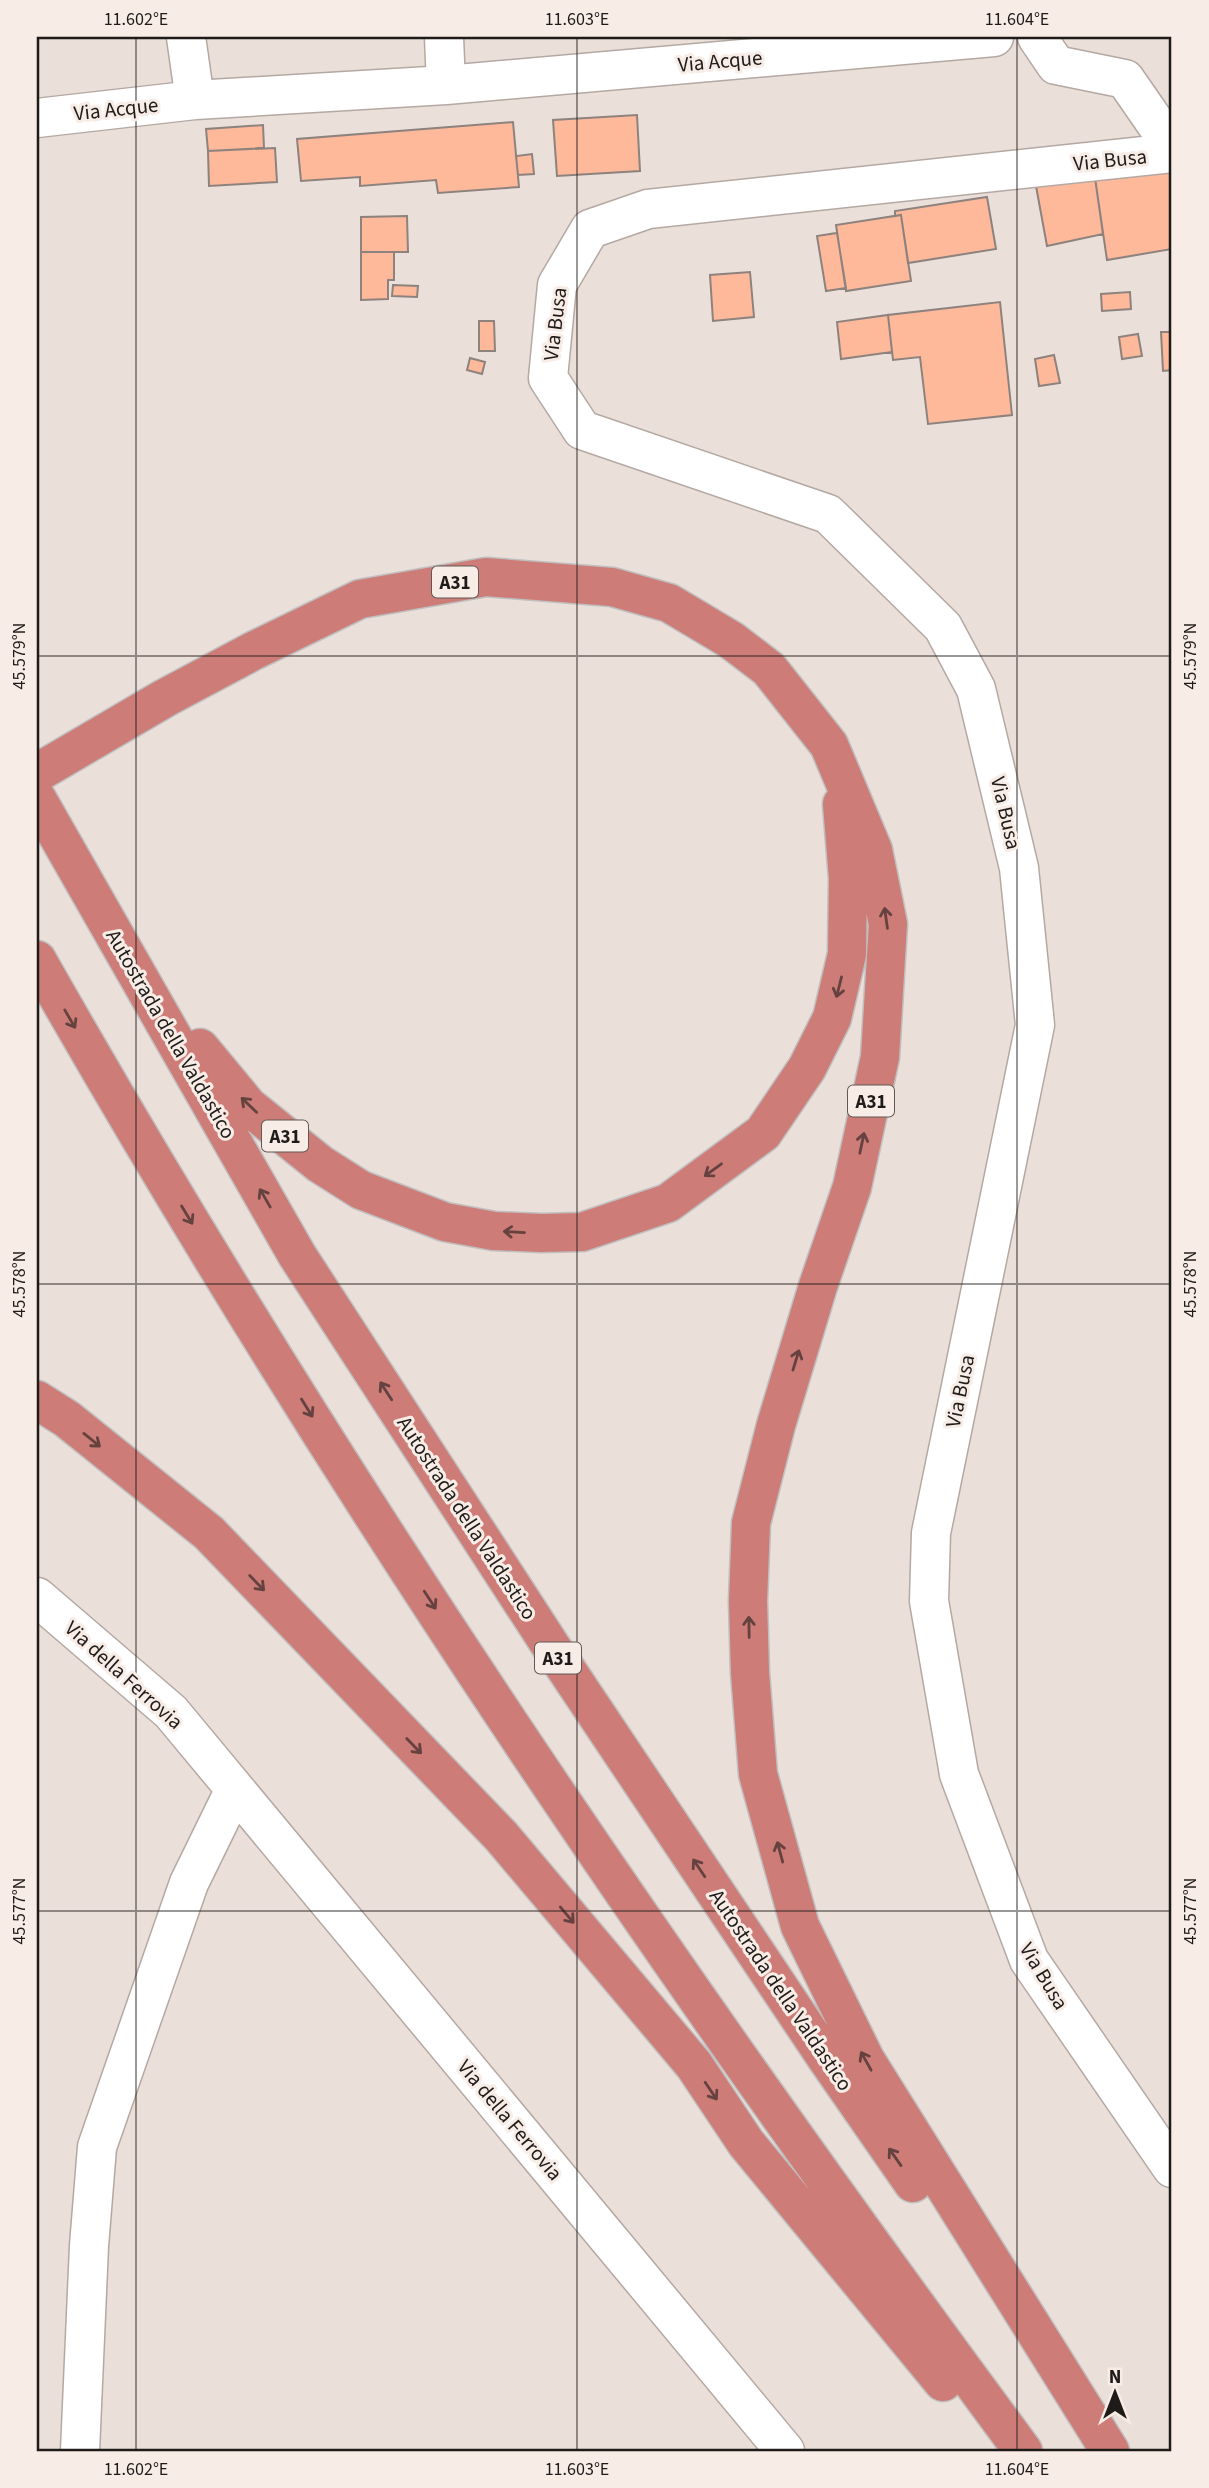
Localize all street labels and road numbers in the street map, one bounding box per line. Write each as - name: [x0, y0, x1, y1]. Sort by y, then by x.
- street label: Via Acque: [676, 42, 764, 80]
- street label: Via Acque: [72, 90, 160, 128]
- street label: Via Busa: [1072, 141, 1148, 179]
- street label: Via Busa: [536, 285, 574, 363]
- road number: A31: [432, 566, 478, 597]
- street label: Via Busa: [983, 774, 1029, 852]
- street label: Autostrada della Valdastico: [99, 924, 243, 1144]
- road number: A31: [848, 1086, 894, 1116]
- road number: A31: [262, 1120, 308, 1152]
- street label: Via Busa: [938, 1352, 982, 1430]
- street label: Autostrada della Valdastico: [390, 1410, 544, 1626]
- street label: Via della Ferrovia: [58, 1614, 190, 1736]
- road number: A31: [535, 1642, 581, 1674]
- street label: Autostrada della Valdastico: [702, 1883, 860, 2097]
- street label: Via Busa: [1012, 1937, 1076, 2015]
- street label: Via della Ferrovia: [450, 2053, 570, 2187]

